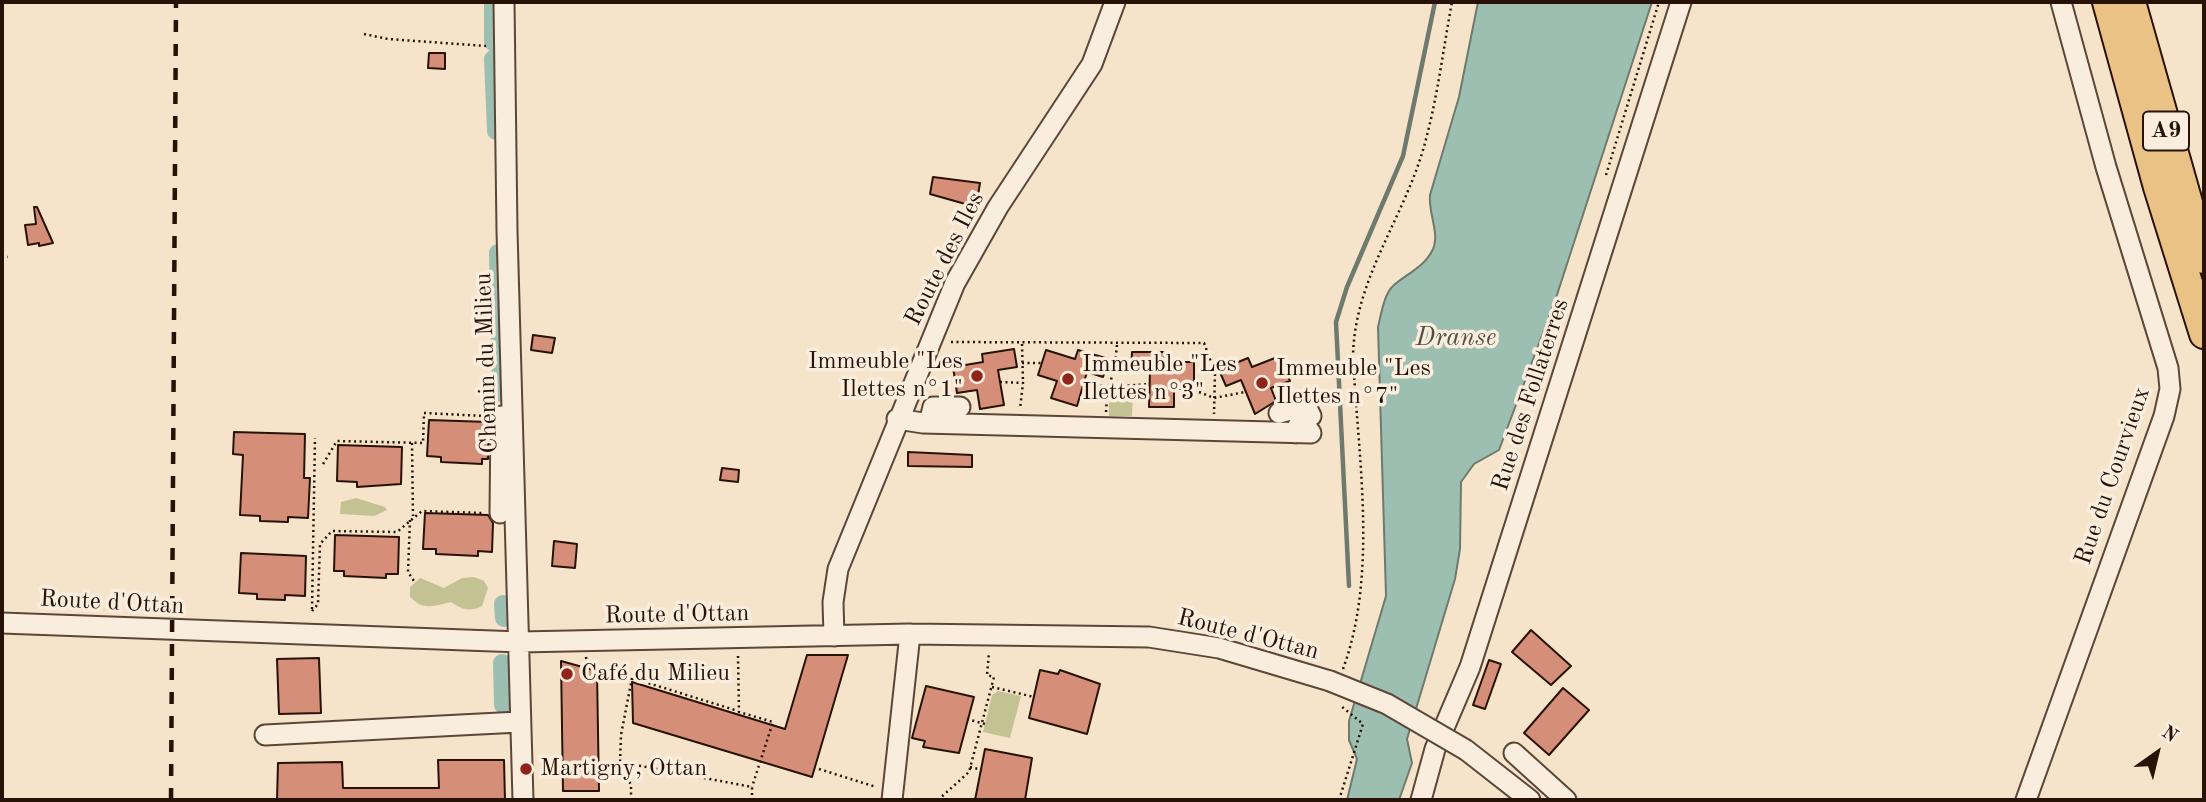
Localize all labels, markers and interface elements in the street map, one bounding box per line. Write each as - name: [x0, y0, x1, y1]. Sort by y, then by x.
- road number: A9: [2143, 112, 2189, 150]
- street label: Route des Iles: [899, 187, 991, 331]
- street label: Chemin du Milieu: [469, 272, 505, 454]
- street label: Rue des Follaterres: [1486, 295, 1576, 495]
- water label: Dranse: [1415, 322, 1497, 354]
- place label: Immeuble "Les Ilettes n°1": [808, 348, 963, 404]
- place label: Immeuble "Les Ilettes n°3": [1082, 351, 1237, 407]
- place label: Immeuble "Les Ilettes n°7": [1276, 355, 1431, 411]
- marker: Immeuble "Les Ilettes n°1": [969, 368, 985, 384]
- marker: Immeuble "Les Ilettes n°3": [1060, 371, 1076, 387]
- marker: Immeuble "Les Ilettes n°7": [1254, 375, 1270, 391]
- street label: Rue du Courvieux: [2069, 383, 2157, 569]
- street label: Route d'Ottan: [39, 585, 185, 621]
- street label: Route d'Ottan: [604, 599, 750, 631]
- street label: Route d'Ottan: [1174, 604, 1322, 666]
- place label: Café du Milieu: [581, 660, 730, 688]
- marker: Café du Milieu: [559, 666, 575, 682]
- north arrow: [2122, 718, 2192, 788]
- text: N: [2158, 723, 2180, 747]
- place label: Martigny, Ottan: [540, 755, 707, 783]
- marker: Martigny, Ottan: [518, 761, 534, 777]

